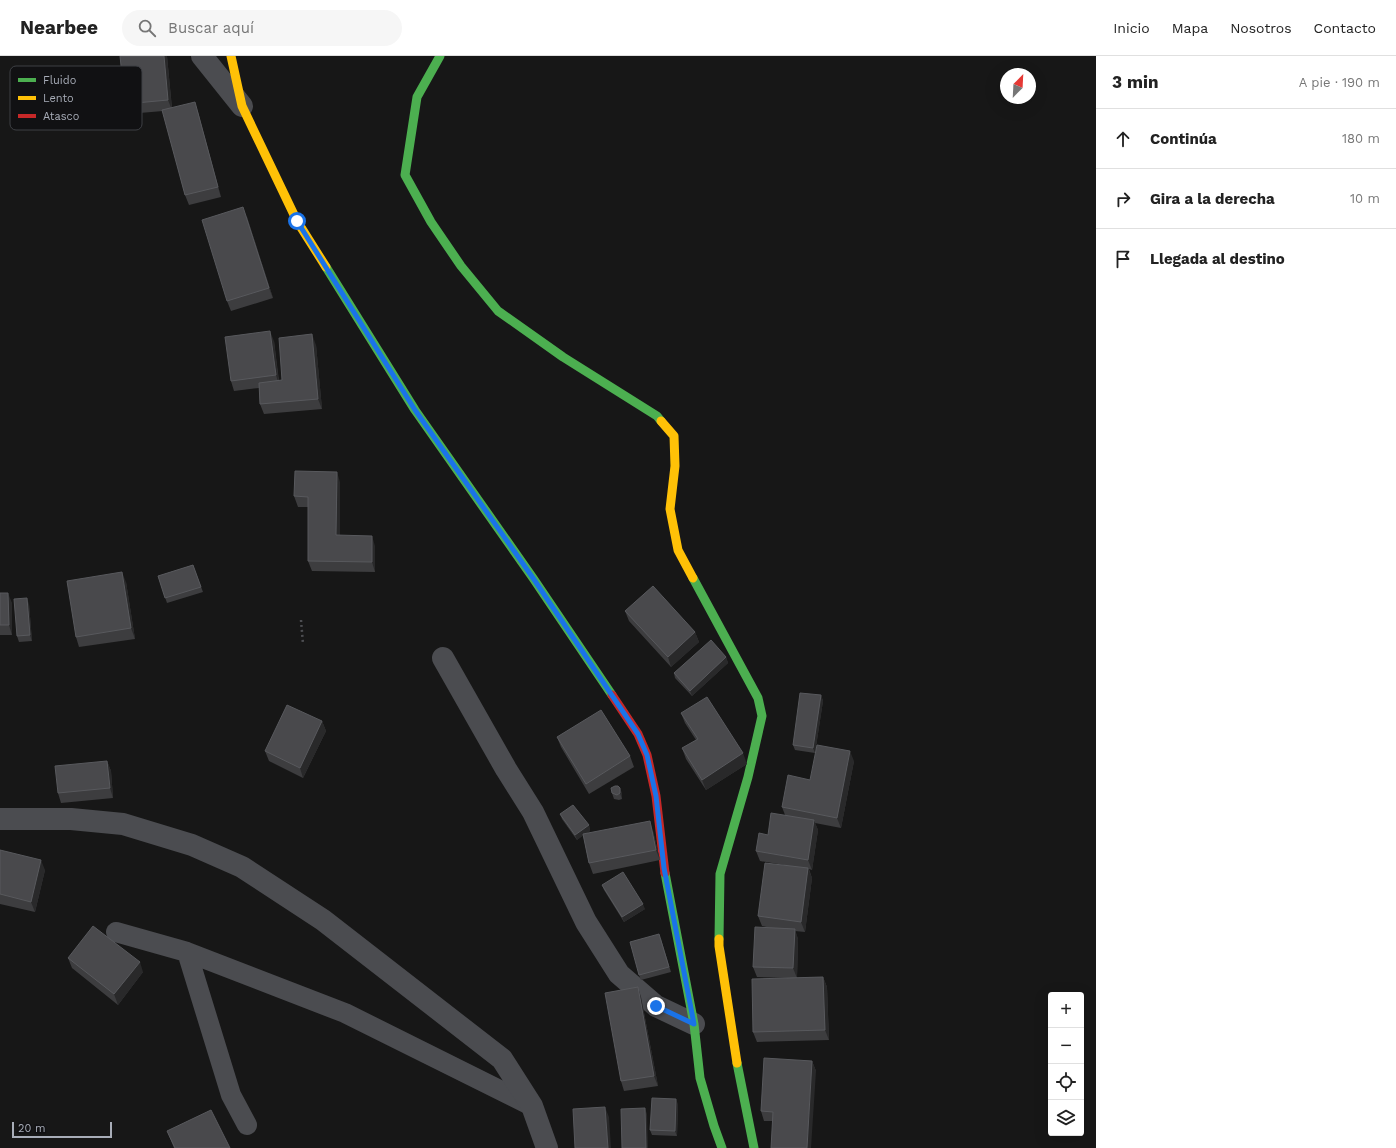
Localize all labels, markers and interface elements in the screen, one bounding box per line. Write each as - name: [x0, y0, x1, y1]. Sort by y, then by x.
- search box: [122, 10, 402, 46]
- text: Nearbee: [20, 16, 98, 39]
- icon: search: [136, 17, 158, 39]
- text: Buscar aquí: [168, 19, 254, 37]
- text: Inicio: [1113, 20, 1150, 36]
- text: Mapa: [1172, 20, 1208, 36]
- text: Nosotros: [1230, 20, 1292, 36]
- text: Contacto: [1314, 20, 1376, 36]
- legend: [10, 66, 142, 130]
- north arrow: [1000, 68, 1036, 104]
- text: 3 min: [1112, 72, 1158, 92]
- text: Fluido: [43, 74, 76, 87]
- text: A pie · 190 m: [1299, 75, 1380, 90]
- text: Lento: [43, 92, 74, 105]
- text: Atasco: [43, 110, 79, 123]
- icon: ahead: [1112, 128, 1134, 150]
- text: Continúa: [1150, 130, 1217, 148]
- text: 180 m: [1342, 131, 1380, 146]
- icon: right: [1112, 188, 1134, 210]
- text: Gira a la derecha: [1150, 190, 1275, 208]
- text: 10 m: [1350, 191, 1380, 206]
- route start: [288, 212, 306, 230]
- icon: arrive: [1112, 248, 1134, 270]
- text: Llegada al destino: [1150, 250, 1285, 268]
- map controls: [1048, 992, 1084, 1136]
- button: +: [1048, 992, 1084, 1028]
- route end: [647, 997, 665, 1015]
- button: −: [1048, 1028, 1084, 1064]
- button: locate: [1048, 1064, 1084, 1100]
- button: layers: [1048, 1100, 1084, 1136]
- scale bar: [12, 1120, 112, 1139]
- text: 20 m: [18, 1122, 46, 1135]

